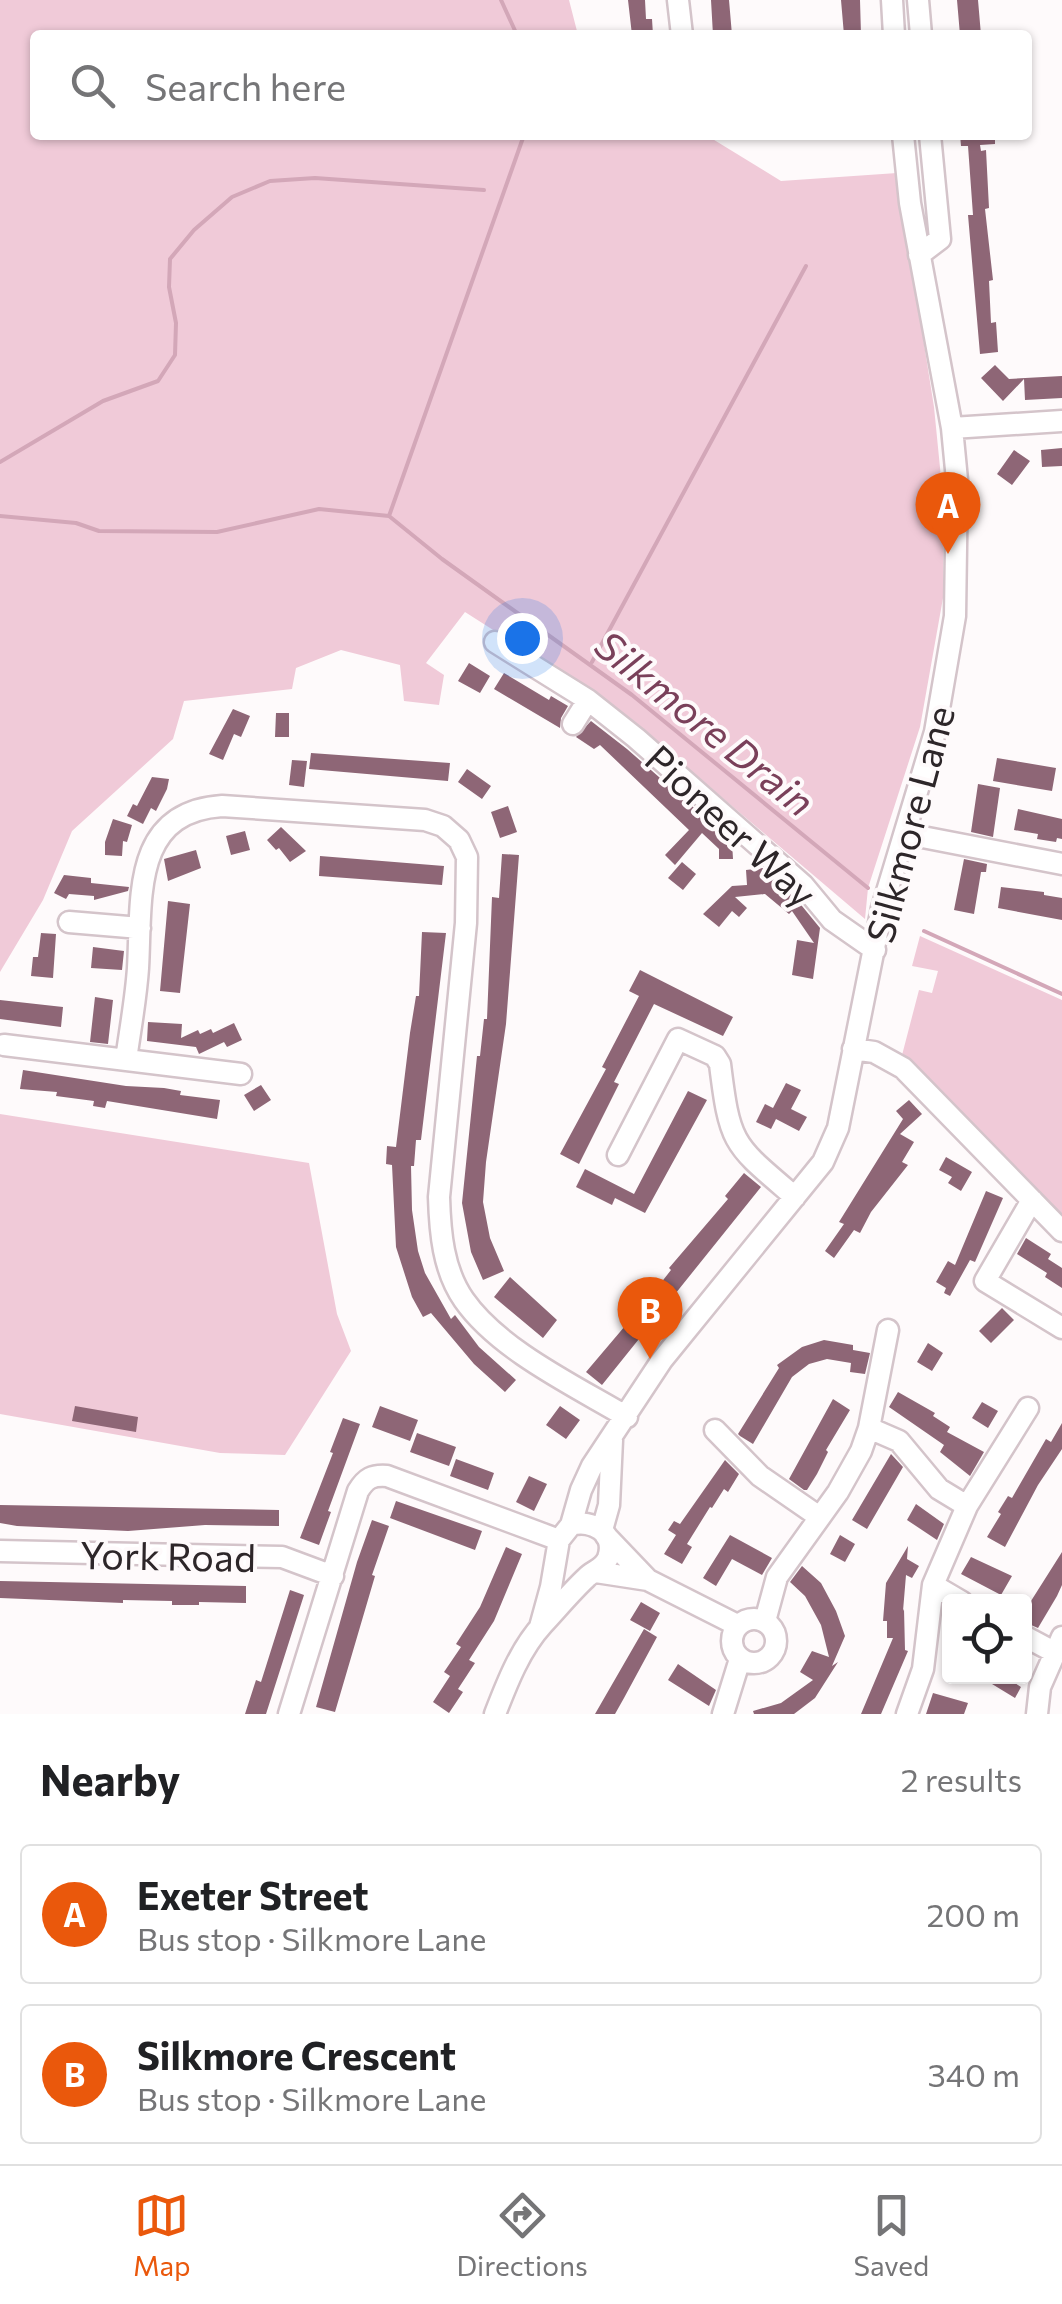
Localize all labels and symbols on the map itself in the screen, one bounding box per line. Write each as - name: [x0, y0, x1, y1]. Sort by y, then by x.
- pin: A: [916, 472, 980, 554]
- your location: [497, 613, 548, 664]
- water label: Silkmore Drain: [587, 619, 825, 825]
- street label: Silkmore Lane: [855, 700, 963, 948]
- street label: Pioneer Way: [637, 734, 827, 916]
- pin: B: [618, 1276, 682, 1359]
- street label: York Road: [80, 1530, 256, 1580]

